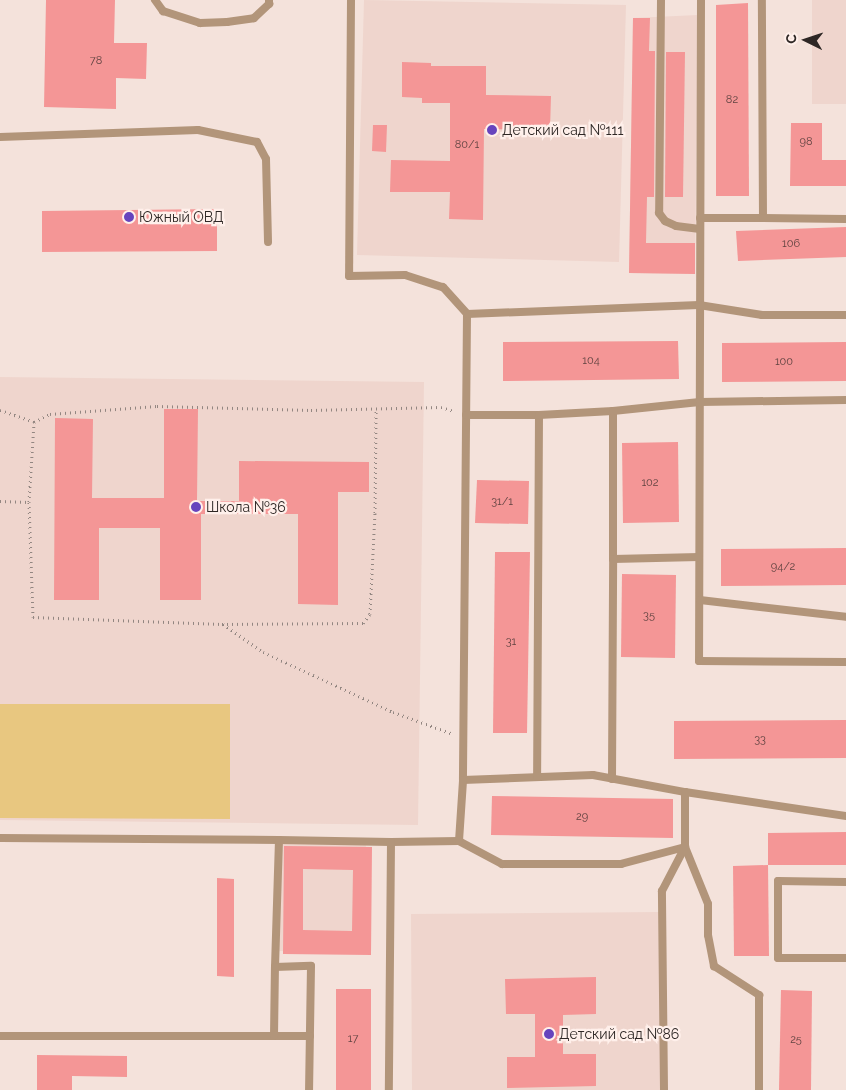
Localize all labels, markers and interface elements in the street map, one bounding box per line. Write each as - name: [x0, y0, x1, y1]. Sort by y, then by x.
- north arrow: [781, 15, 831, 65]
- text: С: [783, 34, 799, 44]
- house number: 78: [90, 54, 102, 68]
- house number: 82: [726, 93, 738, 107]
- place label: Детский сад №111: [502, 122, 623, 138]
- marker: Детский сад №111: [486, 124, 498, 136]
- house number: 98: [800, 135, 812, 149]
- house number: 80/1: [455, 138, 479, 152]
- place label: Южный ОВД: [139, 209, 223, 225]
- marker: Южный ОВД: [123, 211, 135, 223]
- house number: 106: [782, 237, 800, 251]
- house number: 104: [582, 354, 600, 368]
- house number: 100: [775, 355, 793, 369]
- house number: 102: [641, 476, 659, 490]
- house number: 31/1: [491, 495, 513, 509]
- place label: Школа №36: [206, 499, 286, 515]
- marker: Школа №36: [190, 501, 202, 513]
- house number: 94/2: [771, 560, 795, 574]
- house number: 35: [643, 609, 655, 623]
- house number: 31: [506, 635, 516, 649]
- house number: 33: [754, 733, 766, 747]
- house number: 29: [576, 810, 588, 824]
- place label: Детский сад №86: [559, 1026, 679, 1042]
- marker: Детский сад №86: [543, 1028, 555, 1040]
- house number: 17: [348, 1032, 358, 1046]
- house number: 25: [790, 1033, 802, 1047]

